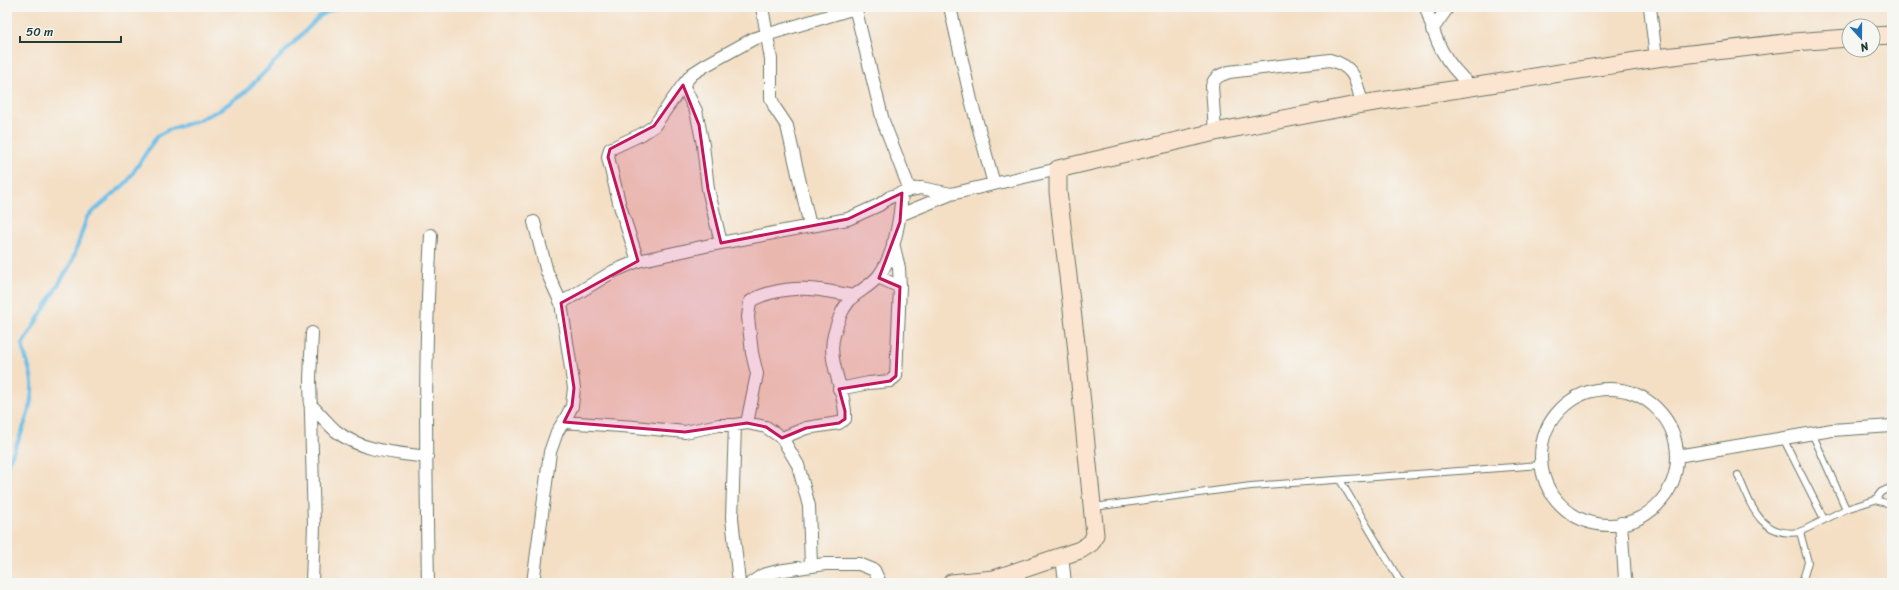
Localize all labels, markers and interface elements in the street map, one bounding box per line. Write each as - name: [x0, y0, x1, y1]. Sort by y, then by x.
- scale bar: [20, 18, 121, 44]
- north arrow: [1841, 18, 1881, 58]
- text: 50 m: [26, 21, 53, 43]
- text: N: [1857, 36, 1872, 57]

